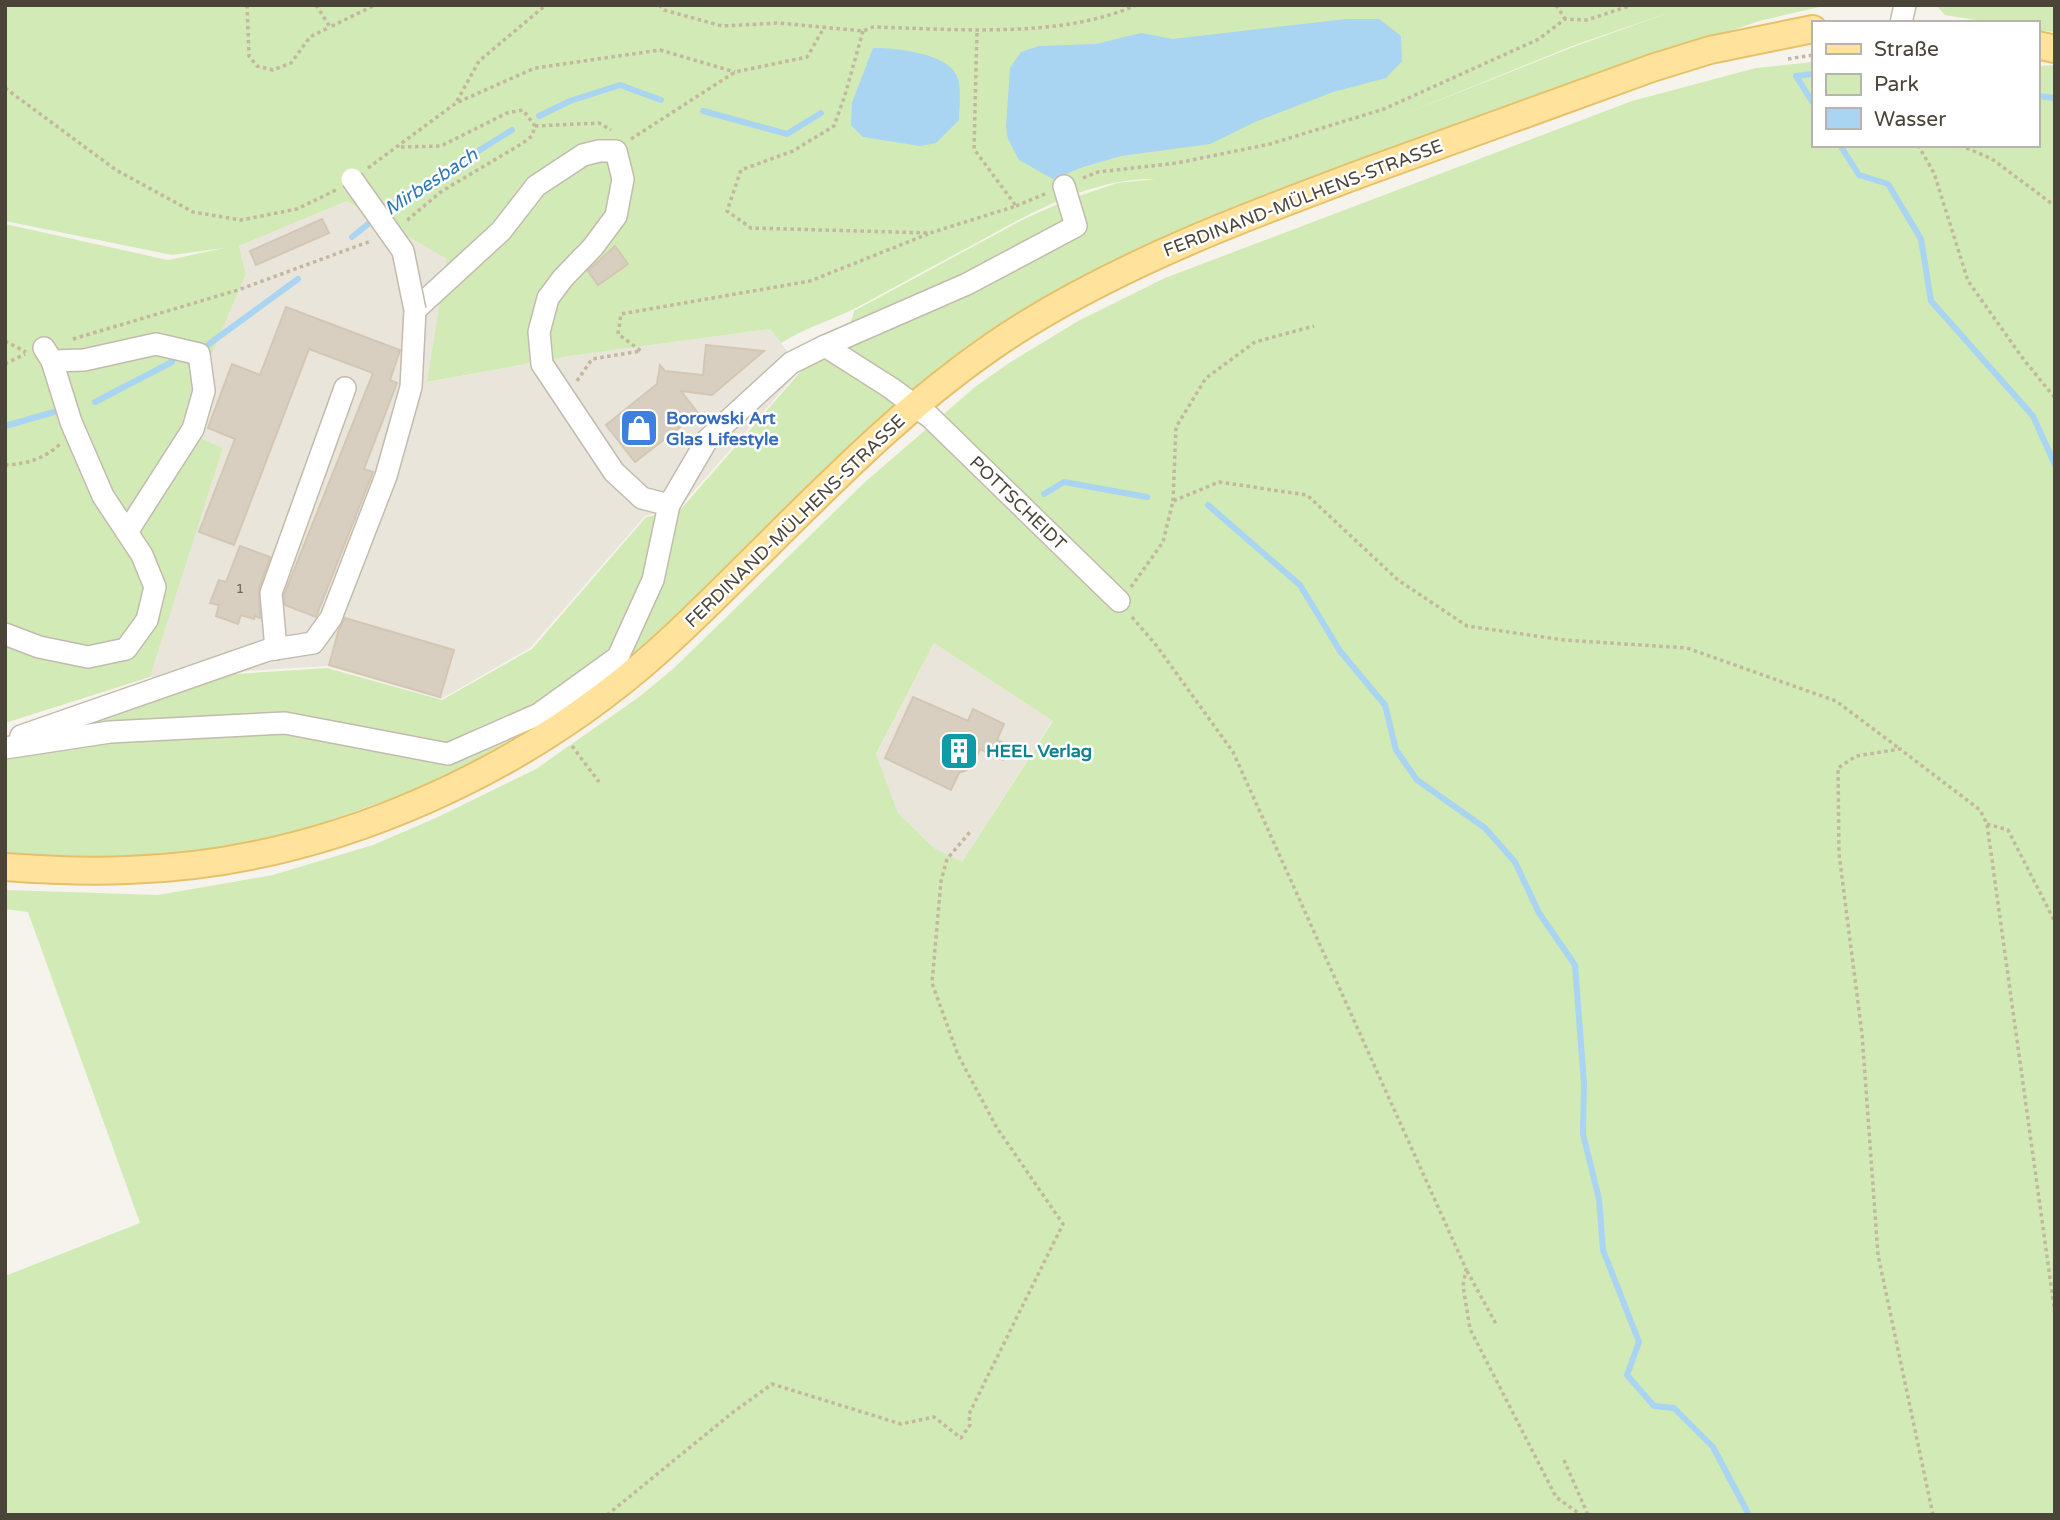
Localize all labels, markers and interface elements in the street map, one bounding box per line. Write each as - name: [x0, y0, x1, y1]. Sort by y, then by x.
- legend: [1812, 21, 2039, 147]
- text: Straße: [1874, 37, 1939, 62]
- text: Park: [1874, 72, 1919, 97]
- text: Wasser: [1874, 107, 1946, 132]
- street label: FERDINAND-MÜLHENS-STRASSE: [1160, 134, 1446, 262]
- water label: Mirbesbach: [380, 144, 482, 220]
- shop icon: Borowski Art Glas Lifestyle: [618, 407, 660, 449]
- place label: Borowski Art Glas Lifestyle: [666, 407, 779, 450]
- street label: FERDINAND-MÜLHENS-STRASSE: [680, 410, 910, 632]
- street label: POTTSCHEIDT: [965, 451, 1071, 555]
- house number: 1: [236, 580, 244, 597]
- building icon: HEEL Verlag: [938, 730, 980, 772]
- place label: HEEL Verlag: [986, 740, 1092, 762]

